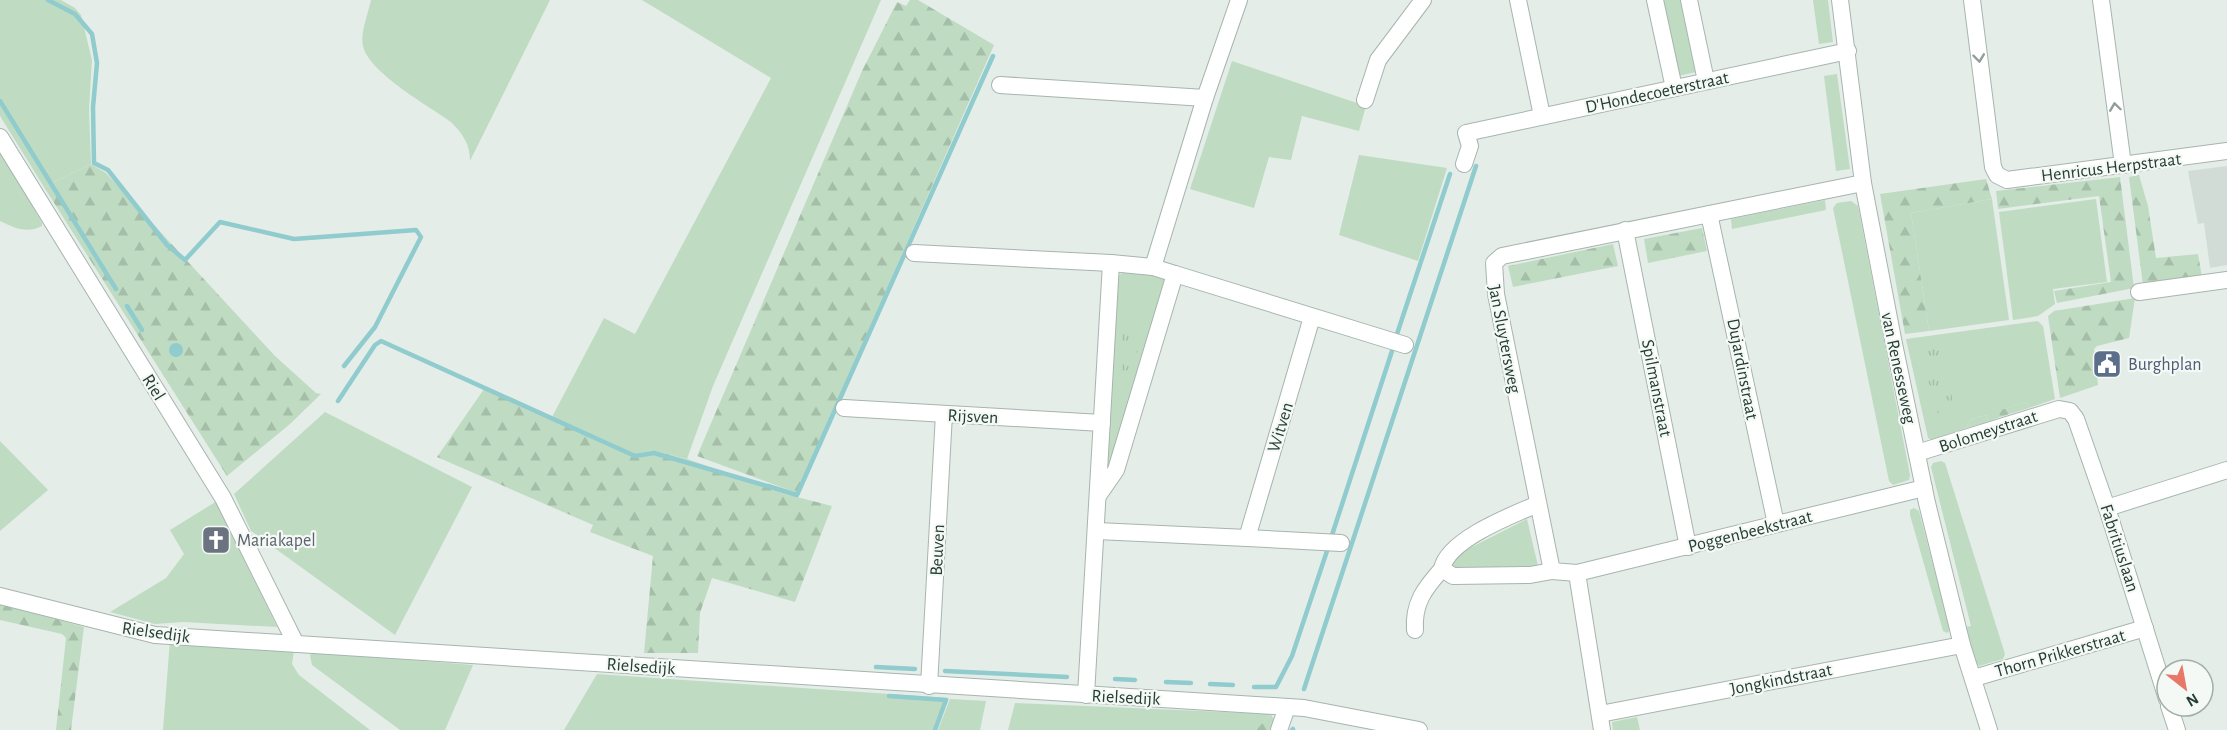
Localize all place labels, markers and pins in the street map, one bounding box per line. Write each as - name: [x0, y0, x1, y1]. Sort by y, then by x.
- public building icon: Burghplan: [2091, 348, 2123, 380]
- place label: Burghplan: [2128, 356, 2202, 374]
- church icon: Mariakapel: [200, 524, 232, 556]
- place label: Mariakapel: [237, 532, 316, 550]

